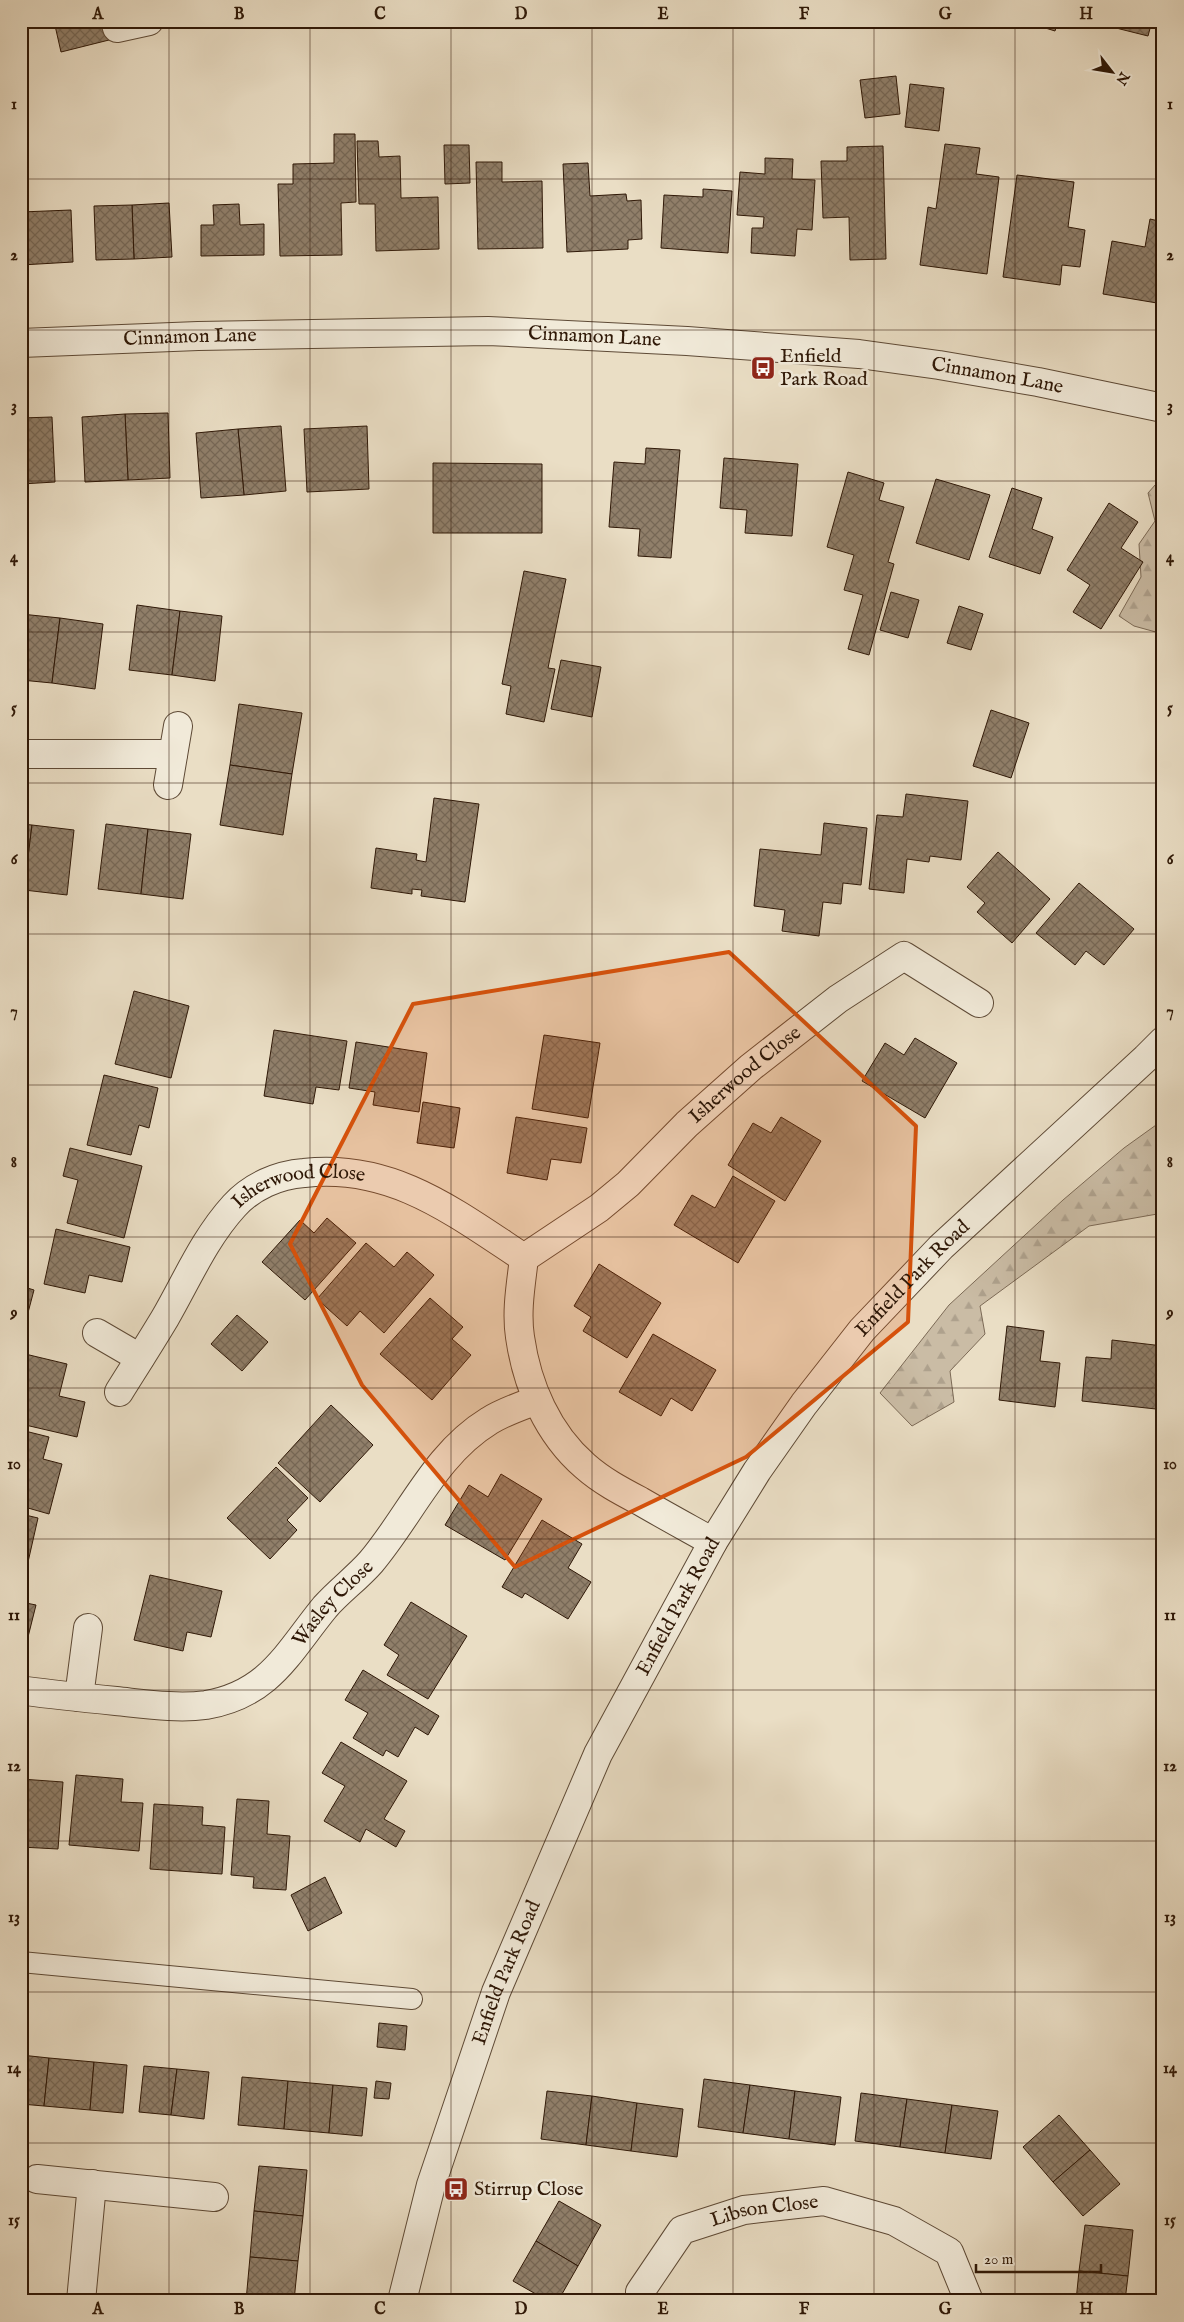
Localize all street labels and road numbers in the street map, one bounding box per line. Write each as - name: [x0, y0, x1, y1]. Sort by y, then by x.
- street label: Cinnamon Lane: [527, 321, 662, 352]
- street label: Cinnamon Lane: [123, 322, 257, 351]
- street label: Cinnamon Lane: [930, 352, 1066, 399]
- street label: Isherwood Close: [684, 1020, 806, 1129]
- street label: Isherwood Close: [226, 1159, 367, 1214]
- street label: Enfield Park Road: [850, 1214, 975, 1342]
- street label: Enfield Park Road: [630, 1533, 726, 1680]
- street label: Wasley Close: [287, 1555, 379, 1651]
- street label: Enfield Park Road: [467, 1896, 546, 2048]
- street label: Libson Close: [707, 2189, 820, 2233]

